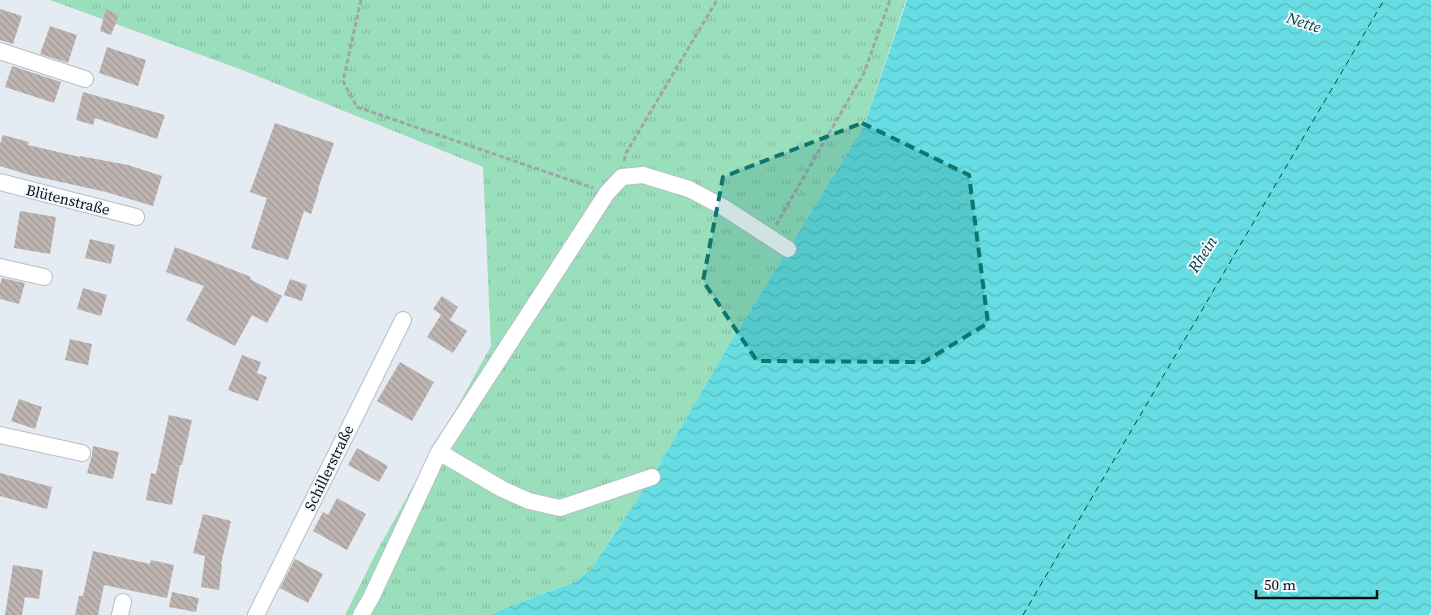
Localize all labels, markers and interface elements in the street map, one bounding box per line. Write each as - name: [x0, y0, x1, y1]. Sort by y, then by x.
- water label: Nette: [1283, 6, 1324, 38]
- street label: Blütenstraße: [24, 179, 113, 220]
- water label: Rhein: [1182, 232, 1222, 277]
- street label: Schillerstraße: [299, 421, 358, 514]
- scale bar: [1256, 568, 1377, 600]
- text: 50 m: [1264, 574, 1296, 595]

